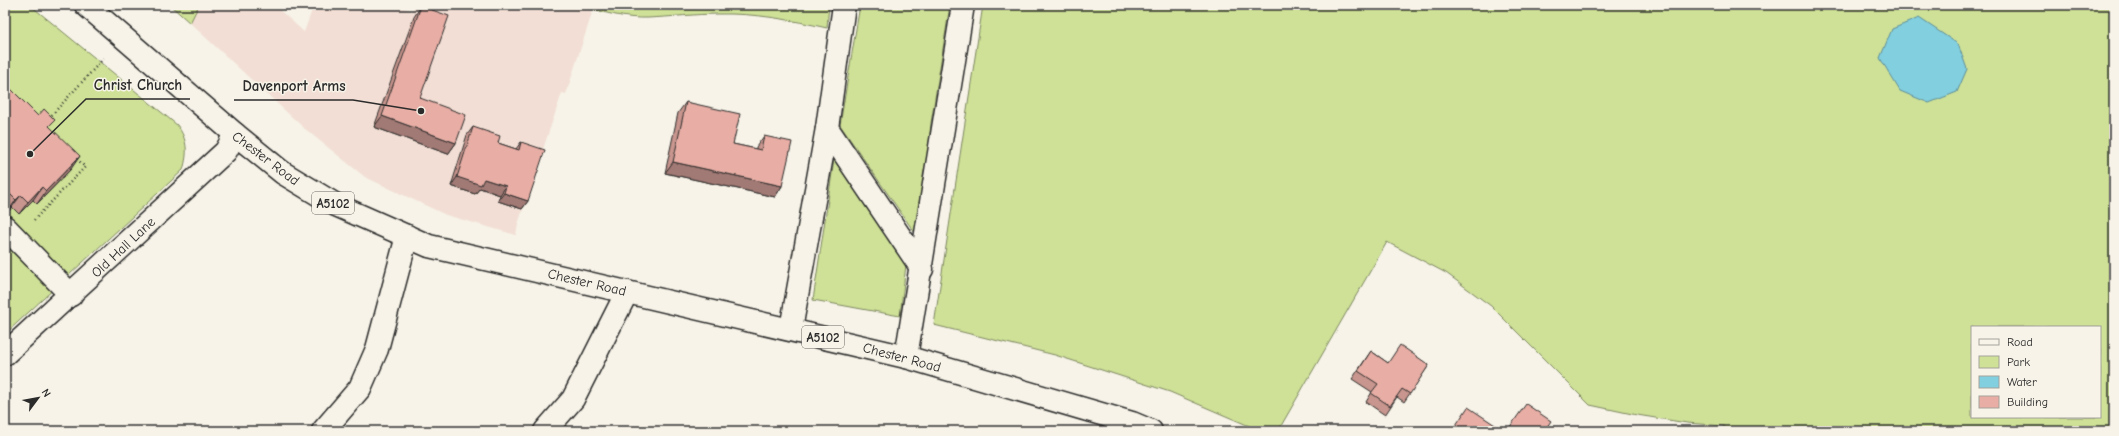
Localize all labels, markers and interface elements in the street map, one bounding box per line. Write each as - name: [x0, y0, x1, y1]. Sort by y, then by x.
- callout: Christ Church: [86, 72, 190, 99]
- callout: Davenport Arms: [234, 73, 353, 100]
- text: Christ Church: [94, 76, 182, 94]
- text: Davenport Arms: [242, 77, 346, 95]
- street label: Chester Road: [229, 128, 303, 189]
- road number: A5102: [312, 192, 354, 214]
- street label: Old Hall Lane: [88, 214, 159, 281]
- street label: Chester Road: [546, 265, 628, 300]
- road number: A5102: [802, 326, 844, 348]
- legend: [1971, 326, 2101, 418]
- text: Road: [2007, 335, 2033, 349]
- street label: Chester Road: [861, 339, 943, 376]
- text: Park: [2007, 355, 2030, 369]
- text: Water: [2007, 375, 2037, 389]
- north arrow: [18, 378, 58, 418]
- text: N: [39, 386, 53, 399]
- text: Building: [2007, 395, 2048, 409]

